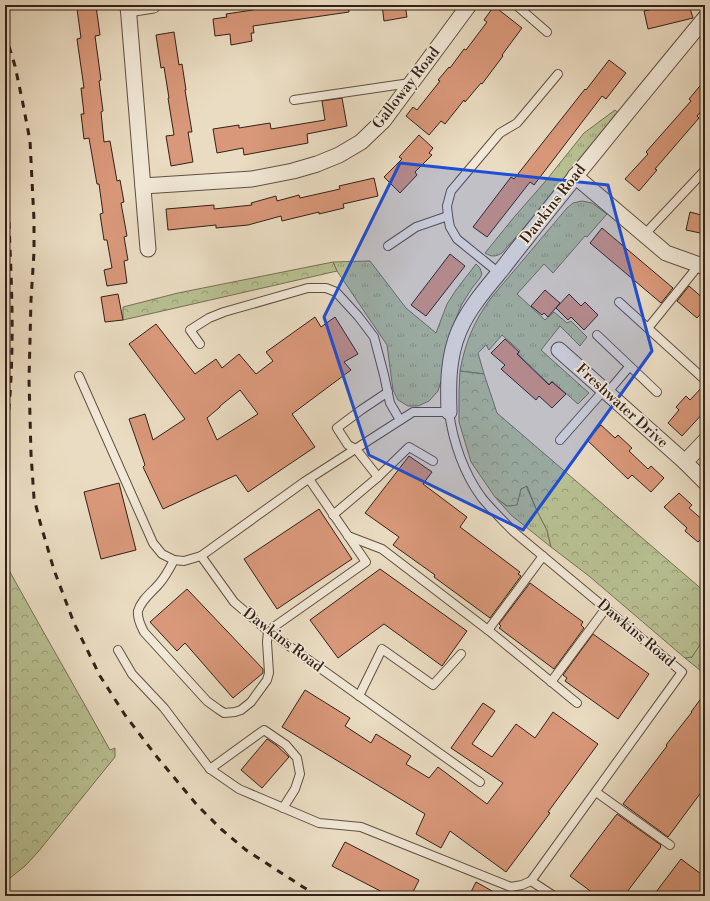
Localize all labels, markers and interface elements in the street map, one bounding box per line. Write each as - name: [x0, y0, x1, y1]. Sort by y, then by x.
- street label: Galloway Road: [368, 43, 444, 133]
- street label: Dawkins Road: [516, 160, 590, 248]
- street label: Freshwater Drive: [572, 360, 672, 452]
- street label: Dawkins Road: [593, 595, 679, 671]
- street label: Dawkins Road: [239, 604, 327, 677]

